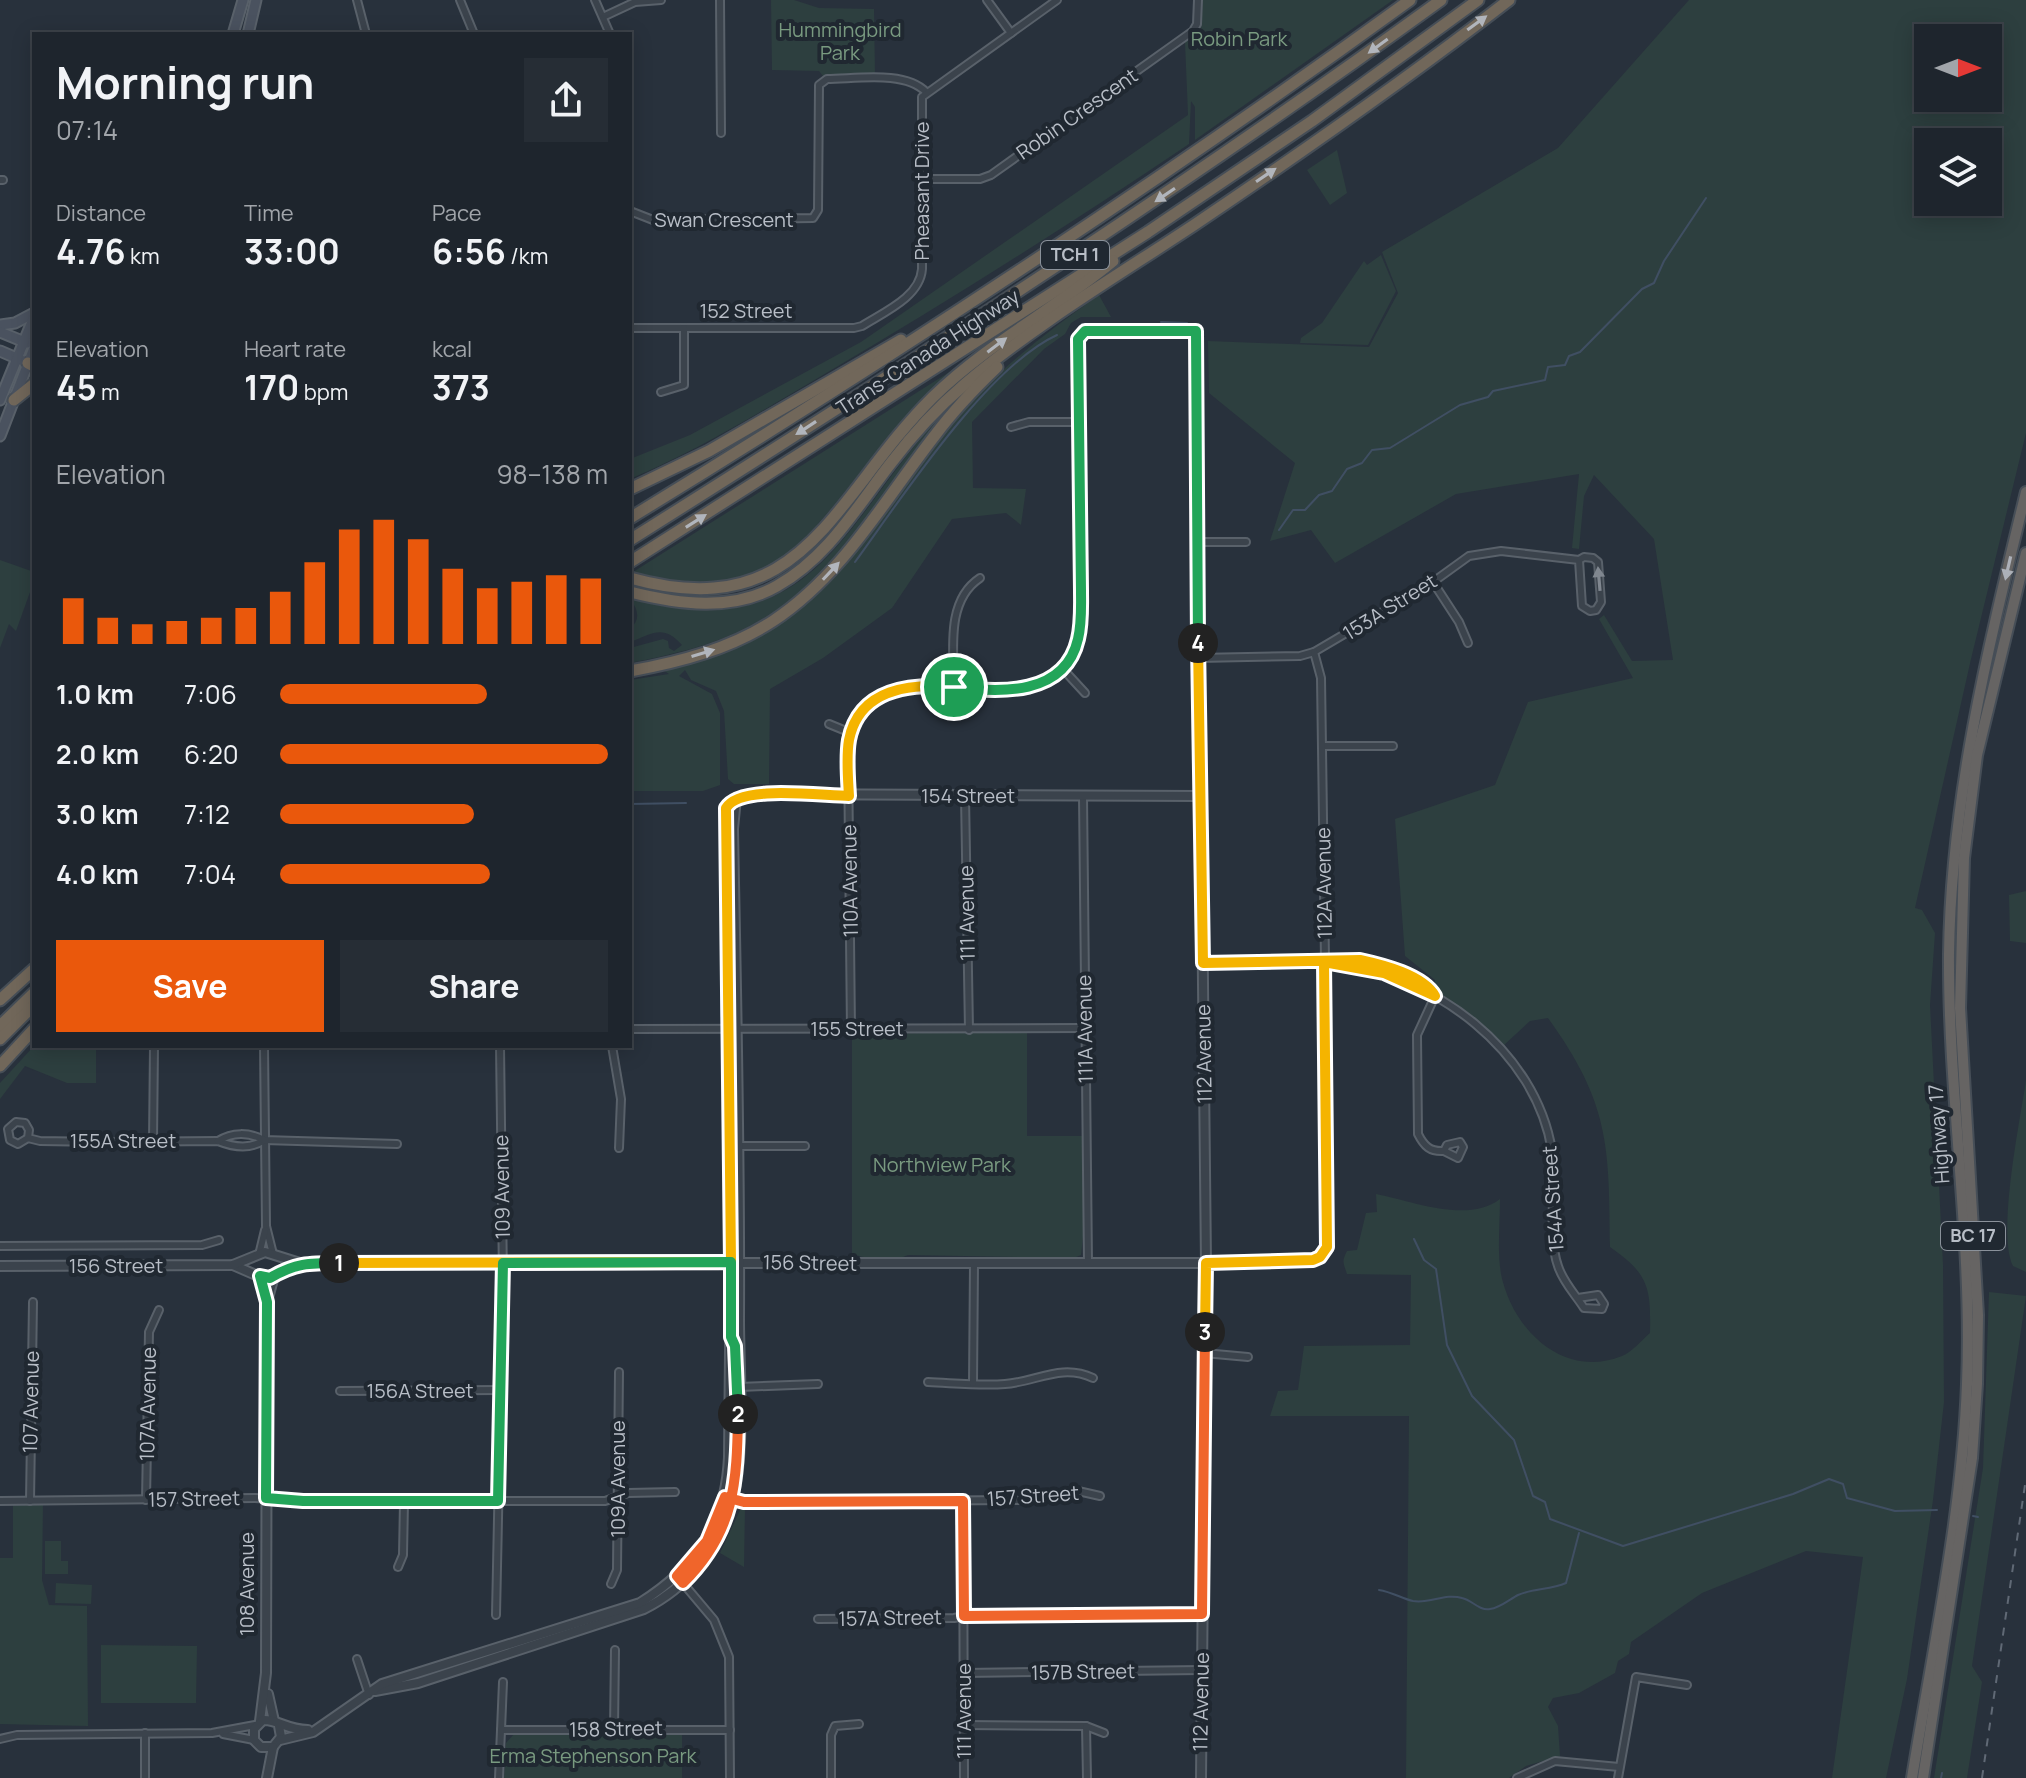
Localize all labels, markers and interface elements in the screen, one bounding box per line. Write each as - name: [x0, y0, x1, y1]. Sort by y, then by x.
- park label: Hummingbird Park: [778, 16, 902, 66]
- one-way arrow: [1467, 16, 1488, 32]
- north arrow: [1914, 24, 2002, 112]
- map controls: [1914, 24, 2002, 216]
- park label: Robin Park: [1191, 25, 1288, 52]
- one-way arrow: [1367, 38, 1389, 54]
- text: Morning run: [56, 52, 314, 112]
- button: share: [524, 58, 608, 142]
- street label: Robin Crescent: [1011, 62, 1143, 165]
- text: 07:14: [56, 112, 118, 148]
- street label: Pheasant Drive: [908, 122, 935, 260]
- button: layers: [1914, 128, 2002, 216]
- one-way arrow: [1256, 168, 1277, 183]
- one-way arrow: [1155, 187, 1176, 202]
- text: Distance: [56, 198, 146, 228]
- text: Time: [244, 198, 294, 228]
- text: Pace: [432, 198, 482, 228]
- street label: Swan Crescent: [654, 206, 794, 233]
- text: 4.76: [56, 228, 126, 274]
- text: 33:00: [244, 228, 340, 274]
- text: 6:56: [432, 228, 506, 274]
- text: km: [126, 241, 160, 271]
- text: /km: [506, 241, 548, 271]
- road number: TCH 1: [1041, 241, 1109, 269]
- street label: Trans-Canada Highway: [831, 282, 1025, 421]
- street label: 152 Street: [700, 297, 792, 324]
- text: Elevation: [56, 334, 149, 364]
- text: Heart rate: [244, 334, 346, 364]
- text: kcal: [432, 334, 472, 364]
- one-way arrow: [986, 338, 1007, 353]
- text: 45: [56, 364, 97, 410]
- text: 170: [244, 364, 299, 410]
- text: 373: [432, 364, 490, 410]
- text: m: [97, 377, 120, 407]
- text: bpm: [299, 377, 349, 407]
- one-way arrow: [795, 421, 817, 435]
- text: Elevation: [56, 456, 166, 492]
- text: 98–138 m: [496, 456, 608, 492]
- one-way arrow: [685, 514, 707, 528]
- one-way arrow: [2001, 555, 2014, 580]
- one-way arrow: [821, 561, 839, 580]
- one-way arrow: [1592, 566, 1605, 591]
- street label: 153A Street: [1338, 567, 1442, 646]
- pin: 4: [1178, 623, 1218, 663]
- text: 4: [1191, 628, 1205, 658]
- one-way arrow: [692, 646, 716, 658]
- pin: [920, 653, 988, 721]
- icon: arrive: [932, 665, 976, 709]
- text: 1.0 km: [56, 676, 134, 712]
- text: 7:06: [184, 676, 237, 712]
- text: 2.0 km: [56, 736, 139, 772]
- text: 6:20: [184, 736, 239, 772]
- street label: 154 Street: [921, 782, 1015, 809]
- text: 3.0 km: [56, 796, 139, 832]
- text: 7:12: [184, 796, 230, 832]
- street label: 110A Avenue: [835, 824, 864, 938]
- street label: 112A Avenue: [1309, 827, 1338, 939]
- text: 4.0 km: [56, 856, 139, 892]
- text: 7:04: [184, 856, 236, 892]
- street label: 111 Avenue: [952, 865, 981, 961]
- button: Save: [56, 940, 324, 1032]
- button: Share: [340, 940, 608, 1032]
- street label: 111A Avenue: [1070, 975, 1099, 1084]
- street label: 112 Avenue: [1189, 1004, 1218, 1104]
- street label: 155 Street: [810, 1015, 904, 1042]
- street label: Highway 17: [1922, 1083, 1955, 1185]
- street label: 155A Street: [70, 1127, 176, 1154]
- street label: 109 Avenue: [487, 1134, 516, 1240]
- street label: 154A Street: [1535, 1145, 1570, 1253]
- park label: Northview Park: [873, 1151, 1012, 1178]
- road number: BC 17: [1941, 1222, 2005, 1250]
- pin: 1: [319, 1243, 359, 1283]
- text: 1: [334, 1248, 344, 1278]
- street label: 156 Street: [763, 1248, 857, 1277]
- street label: 156 Street: [69, 1252, 163, 1279]
- pin: 3: [1185, 1312, 1225, 1352]
- text: 3: [1199, 1317, 1211, 1347]
- street label: 107A Avenue: [133, 1347, 162, 1461]
- street label: 107 Avenue: [16, 1351, 45, 1453]
- street label: 156A Street: [366, 1377, 474, 1404]
- pin: 2: [718, 1394, 758, 1434]
- text: 2: [731, 1399, 745, 1429]
- street label: 109A Avenue: [604, 1420, 631, 1538]
- street label: 157 Street: [986, 1479, 1080, 1512]
- street label: 157 Street: [148, 1484, 240, 1513]
- street label: 108 Avenue: [233, 1532, 260, 1636]
- street label: 157A Street: [838, 1603, 942, 1632]
- street label: 112 Avenue: [1186, 1652, 1215, 1752]
- street label: 157B Street: [1031, 1657, 1135, 1686]
- street label: 111 Avenue: [950, 1663, 977, 1759]
- street label: 158 Street: [569, 1714, 663, 1743]
- park label: Erma Stephenson Park: [489, 1742, 698, 1769]

